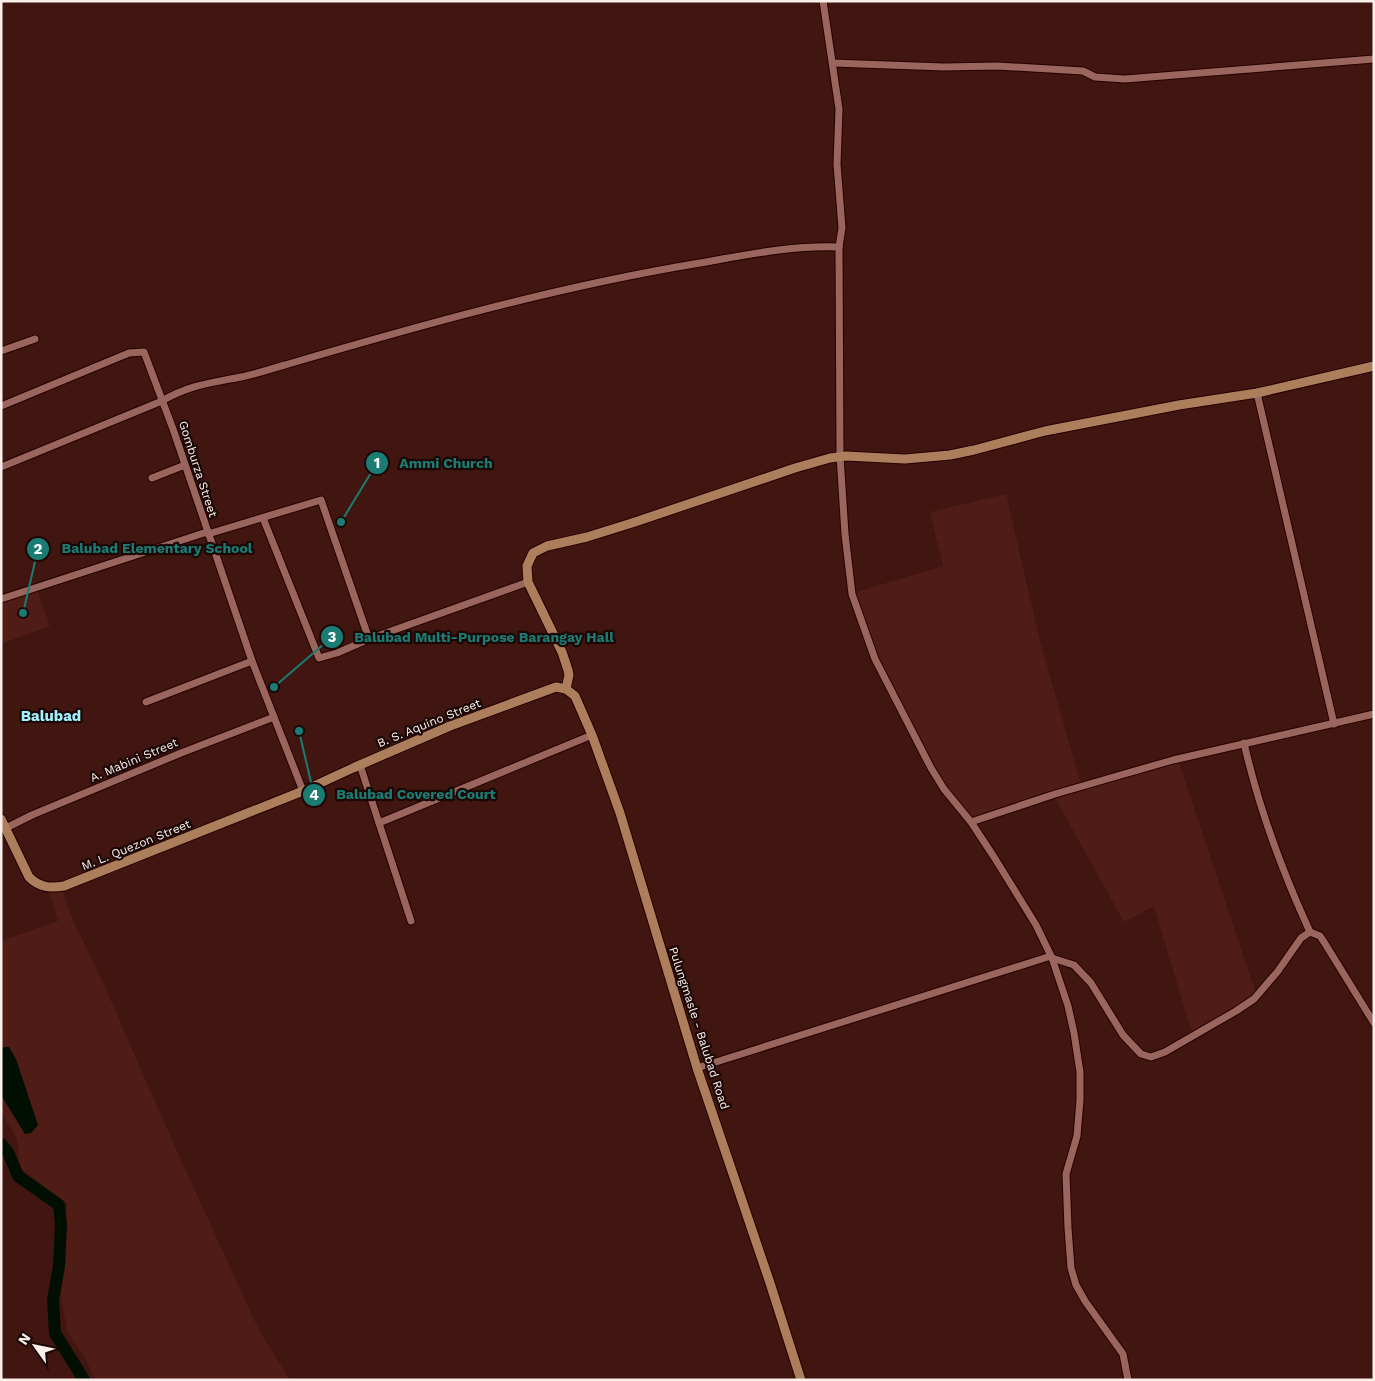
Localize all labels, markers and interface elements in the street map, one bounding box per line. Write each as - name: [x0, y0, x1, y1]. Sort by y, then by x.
- street label: Gomburza Street: [176, 419, 220, 519]
- callout: Ammi Church: [365, 448, 503, 477]
- text: 1: [374, 454, 380, 472]
- text: Ammi Church: [399, 455, 493, 471]
- callout: Balubad Elementary School: [26, 534, 262, 563]
- text: 2: [34, 540, 43, 558]
- text: Balubad Elementary School: [62, 540, 253, 556]
- callout: Balubad Multi-Purpose Barangay Hall: [319, 623, 624, 652]
- text: 3: [328, 628, 337, 646]
- text: Balubad Multi-Purpose Barangay Hall: [354, 629, 614, 645]
- street label: B. S. Aquino Street: [375, 696, 483, 750]
- district label: Balubad: [21, 707, 81, 725]
- street label: A. Mabini Street: [88, 735, 180, 785]
- callout: Balubad Covered Court: [301, 780, 506, 809]
- text: 4: [309, 786, 319, 804]
- text: Balubad Covered Court: [336, 786, 496, 802]
- street label: M. L. Quezon Street: [79, 817, 193, 873]
- street label: Pulungmasle - Balubad Road: [666, 945, 732, 1111]
- north arrow: [10, 1321, 60, 1371]
- text: N: [15, 1330, 34, 1348]

